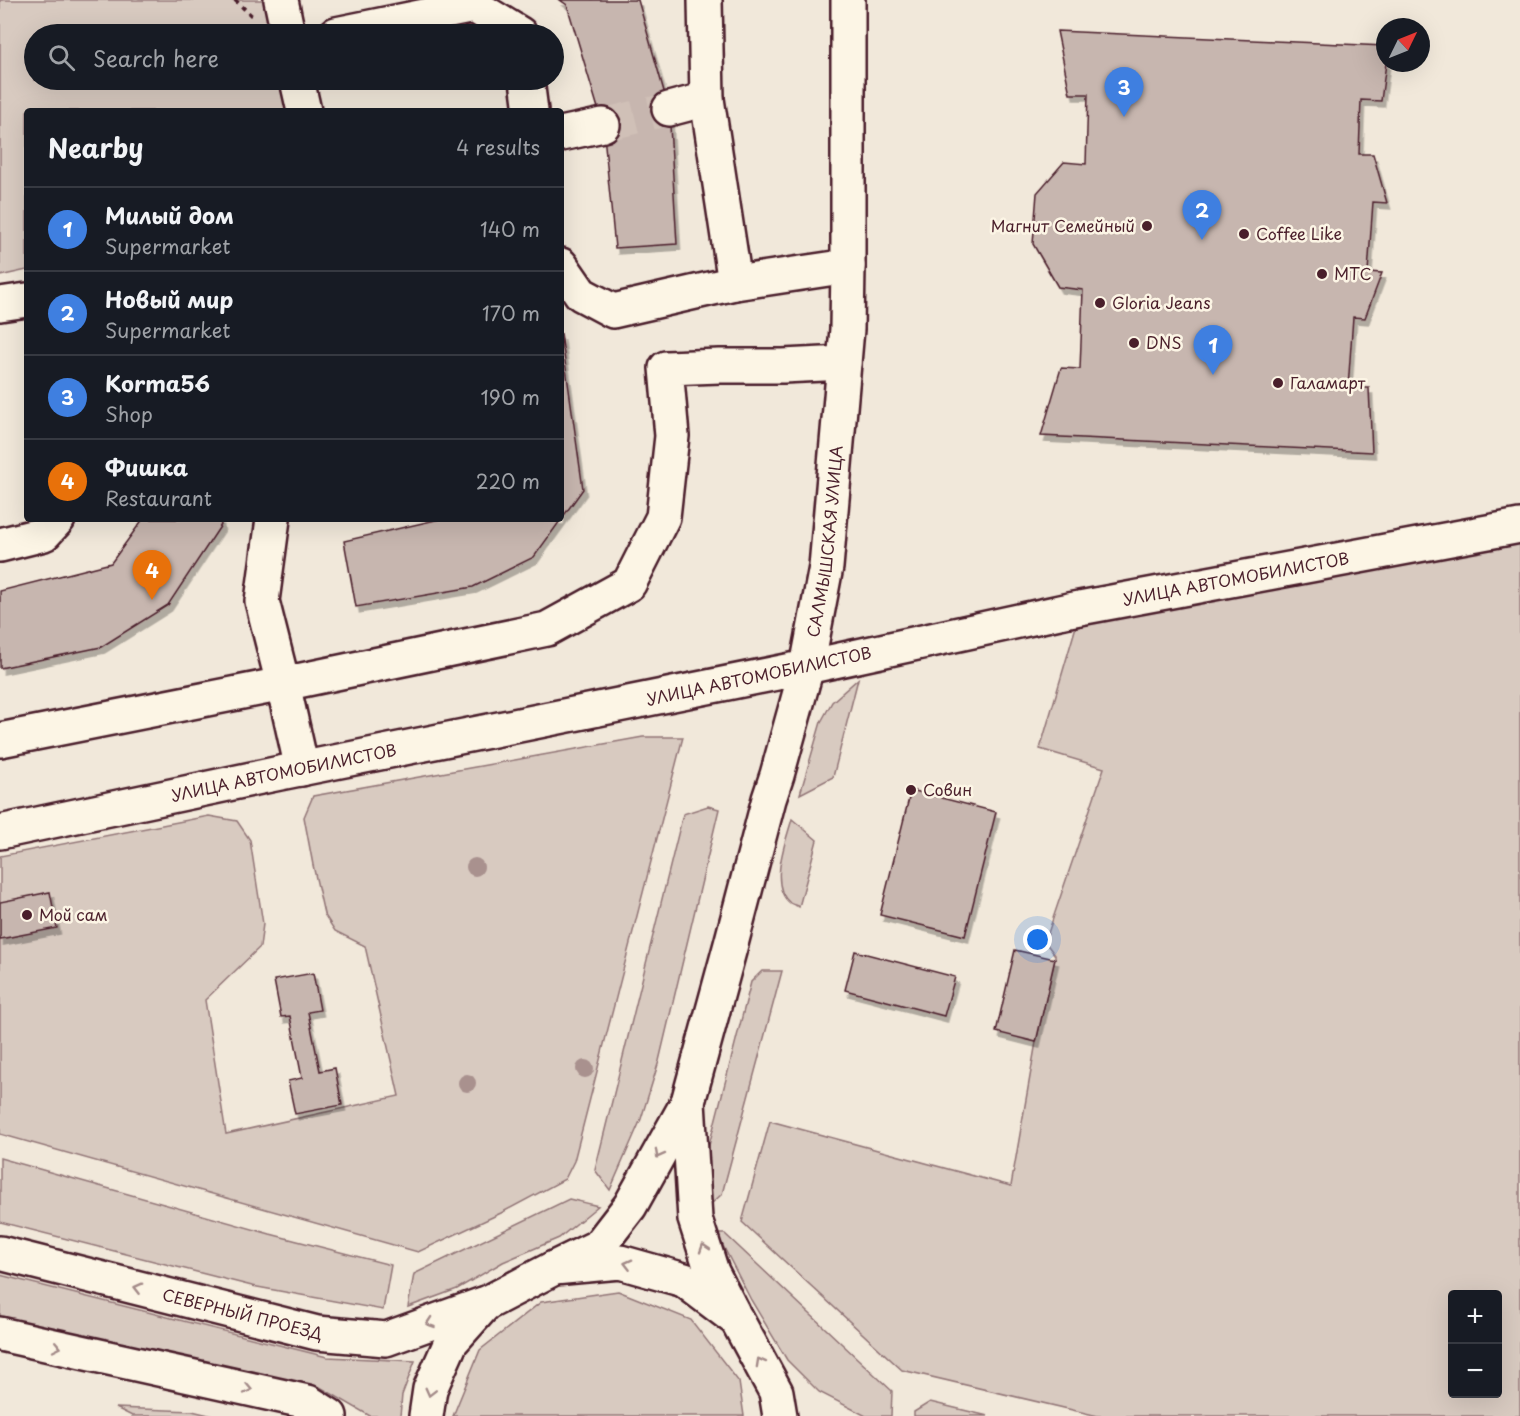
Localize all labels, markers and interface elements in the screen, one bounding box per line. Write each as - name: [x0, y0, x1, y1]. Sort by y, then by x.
- north arrow: [1376, 18, 1430, 72]
- search box: [24, 24, 564, 90]
- icon: search: [45, 41, 78, 74]
- text: Search here: [93, 41, 219, 74]
- pin: 3: [1104, 68, 1144, 117]
- text: Nearby: [48, 128, 143, 167]
- text: 4 results: [456, 132, 540, 162]
- pin: 2: [1182, 190, 1222, 240]
- text: Милый дом: [105, 198, 234, 231]
- place label: Магнит Семейный: [991, 213, 1135, 237]
- text: 1: [63, 214, 72, 244]
- text: 140 m: [480, 214, 540, 244]
- marker: Магнит Семейный: [1140, 219, 1154, 233]
- place label: Coffee Like: [1256, 221, 1342, 245]
- marker: Coffee Like: [1237, 227, 1251, 241]
- text: Supermarket: [105, 231, 231, 261]
- place label: МТС: [1334, 261, 1372, 285]
- marker: МТС: [1315, 267, 1329, 281]
- text: Новый мир: [105, 282, 233, 315]
- place label: Gloria Jeans: [1112, 290, 1211, 314]
- marker: Gloria Jeans: [1093, 296, 1107, 310]
- text: 2: [60, 298, 75, 328]
- text: 170 m: [482, 298, 540, 328]
- text: Supermarket: [105, 315, 231, 345]
- pin: 1: [1194, 326, 1232, 375]
- place label: DNS: [1146, 330, 1181, 354]
- marker: DNS: [1127, 336, 1141, 350]
- text: Korma56: [105, 366, 210, 399]
- place label: Галамарт: [1290, 370, 1366, 394]
- marker: Галамарт: [1271, 376, 1285, 390]
- text: 3: [61, 382, 74, 412]
- text: 190 m: [481, 382, 540, 412]
- text: Shop: [105, 399, 153, 429]
- street label: САЛМЫШСКАЯ УЛИЦА: [800, 444, 848, 639]
- text: Фишка: [105, 450, 188, 483]
- text: 4: [61, 466, 74, 496]
- text: 220 m: [476, 466, 540, 496]
- text: Restaurant: [105, 483, 212, 513]
- street label: УЛИЦА АВТОМОБИЛИСТОВ: [1121, 545, 1351, 611]
- pin: 4: [132, 550, 172, 600]
- street label: УЛИЦА АВТОМОБИЛИСТОВ: [644, 639, 873, 711]
- street label: УЛИЦА АВТОМОБИЛИСТОВ: [169, 737, 398, 807]
- place label: Совин: [923, 777, 972, 801]
- marker: Совин: [904, 783, 918, 797]
- place label: Мой сам: [39, 902, 108, 926]
- marker: Мой сам: [20, 908, 34, 922]
- your location: [1023, 925, 1052, 954]
- one-way arrow: [655, 1147, 666, 1158]
- one-way arrow: [699, 1243, 711, 1254]
- one-way arrow: [623, 1259, 633, 1272]
- street label: СЕВЕРНЫЙ ПРОЕЗД: [160, 1281, 325, 1345]
- one-way arrow: [134, 1282, 144, 1295]
- map controls: [1448, 1290, 1502, 1398]
- button: +: [1448, 1290, 1502, 1344]
- one-way arrow: [425, 1316, 436, 1329]
- one-way arrow: [52, 1339, 62, 1352]
- button: −: [1448, 1344, 1502, 1398]
- one-way arrow: [756, 1358, 767, 1368]
- one-way arrow: [242, 1381, 252, 1394]
- one-way arrow: [425, 1387, 438, 1397]

